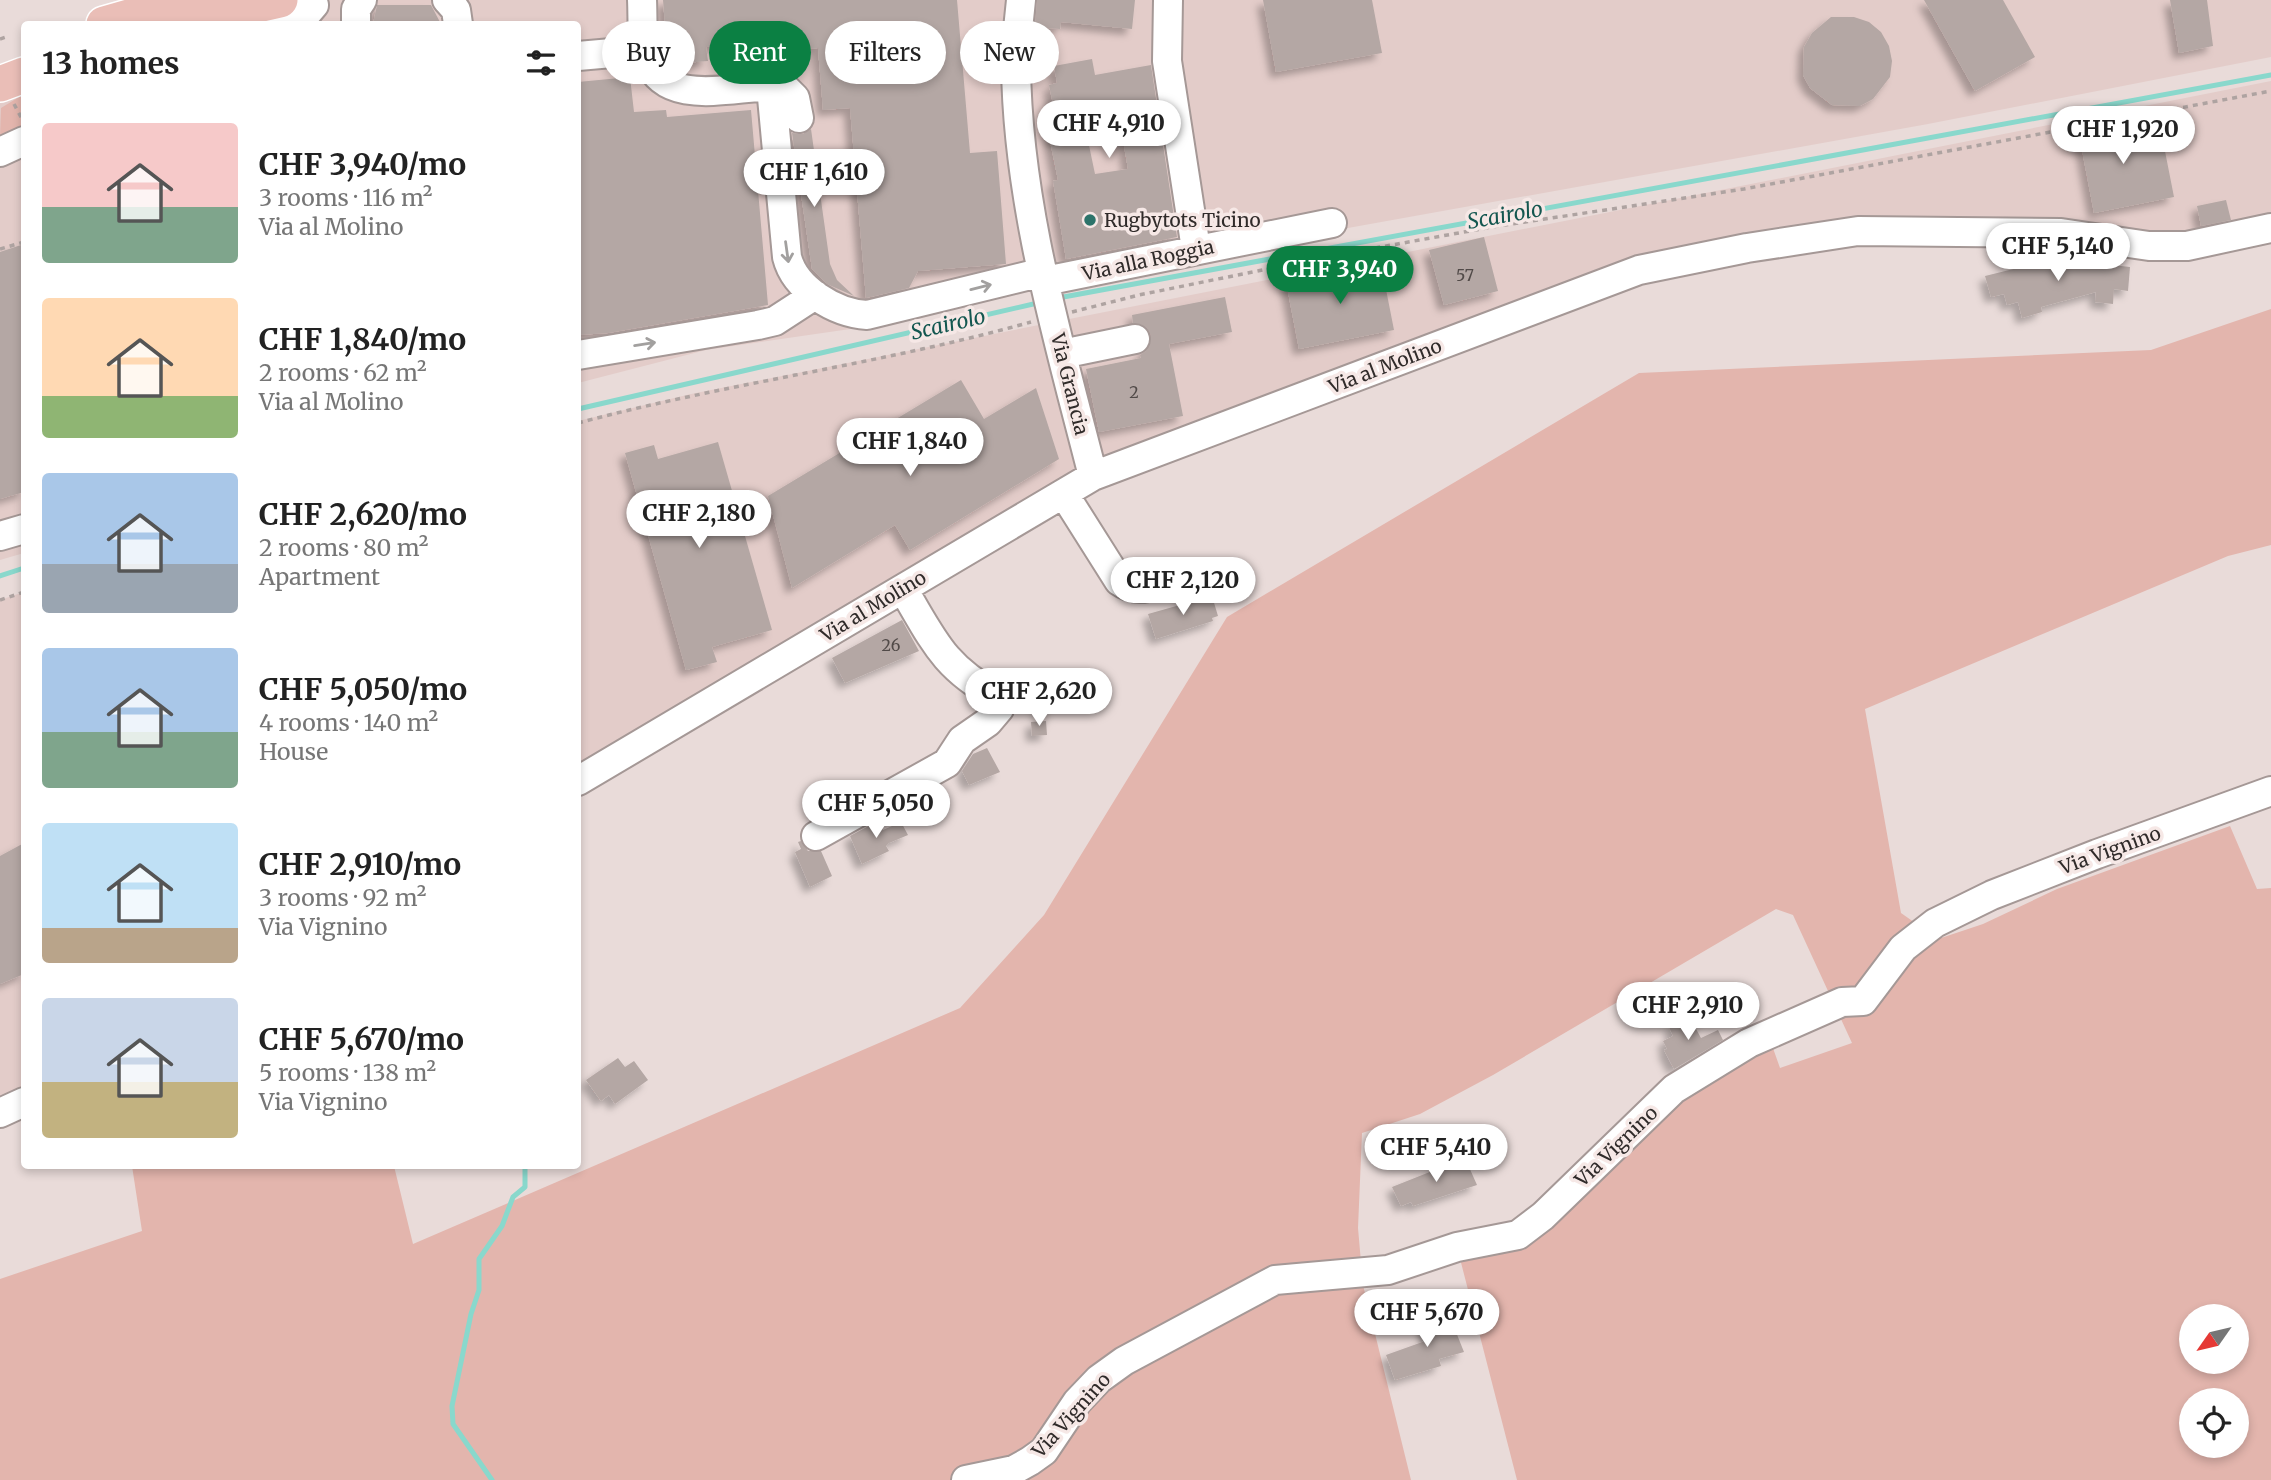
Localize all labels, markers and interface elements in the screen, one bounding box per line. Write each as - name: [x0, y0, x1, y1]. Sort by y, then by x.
- chip: Buy: [602, 21, 695, 84]
- chip: Rent: [709, 21, 811, 84]
- chip: Filters: [825, 21, 946, 84]
- chip: New: [960, 21, 1059, 84]
- text: 13 homes: [42, 44, 180, 82]
- icon: filters: [522, 44, 560, 82]
- pin: CHF 4,910: [1029, 100, 1189, 160]
- pin: CHF 1,920: [2043, 106, 2203, 166]
- text: CHF 4,910: [1053, 108, 1165, 137]
- text: CHF 1,920: [2067, 114, 2179, 143]
- text: CHF 3,940/mo: [259, 145, 466, 183]
- pin: CHF 1,610: [734, 150, 894, 209]
- icon: home: [98, 151, 182, 235]
- text: CHF 1,610: [760, 157, 868, 186]
- text: 3 rooms · 116 m²: [259, 183, 433, 212]
- water label: Scairolo: [1465, 195, 1545, 235]
- place label: Rugbytots Ticino: [1104, 208, 1261, 232]
- text: Via al Molino: [259, 212, 403, 241]
- marker: Rugbytots Ticino: [1082, 212, 1098, 228]
- pin: CHF 5,140: [1978, 224, 2138, 283]
- text: CHF 5,140: [2002, 231, 2114, 260]
- street label: Via alla Roggia: [1079, 234, 1216, 286]
- one-way arrow: [780, 240, 793, 263]
- pin: CHF 3,940: [1260, 246, 1420, 306]
- text: CHF 3,940: [1283, 254, 1397, 283]
- house number: 57: [1456, 265, 1474, 285]
- one-way arrow: [969, 280, 992, 293]
- water label: Scairolo: [908, 302, 988, 346]
- text: CHF 1,840/mo: [259, 320, 466, 358]
- icon: home: [98, 326, 182, 410]
- street label: Via Grancia: [1046, 330, 1094, 437]
- street label: Via al Molino: [1324, 333, 1445, 399]
- one-way arrow: [633, 337, 656, 350]
- text: 2 rooms · 62 m²: [259, 358, 427, 387]
- house number: 2: [1129, 382, 1139, 402]
- text: Via al Molino: [259, 387, 403, 416]
- pin: CHF 1,840: [830, 419, 990, 478]
- text: CHF 1,840: [853, 426, 967, 455]
- pin: CHF 2,180: [619, 490, 779, 550]
- text: CHF 2,620/mo: [259, 495, 467, 533]
- text: CHF 2,180: [642, 498, 756, 527]
- icon: home: [98, 501, 182, 585]
- text: 2 rooms · 80 m²: [259, 533, 428, 562]
- pin: CHF 2,120: [1103, 558, 1263, 617]
- text: Apartment: [259, 562, 380, 591]
- street label: Via al Molino: [815, 565, 930, 648]
- text: CHF 2,120: [1127, 565, 1239, 594]
- house number: 26: [882, 635, 901, 655]
- pin: CHF 2,620: [959, 668, 1119, 728]
- text: CHF 5,050/mo: [259, 670, 467, 708]
- icon: home: [98, 676, 182, 760]
- text: CHF 2,620: [981, 676, 1097, 705]
- text: 4 rooms · 140 m²: [259, 708, 438, 737]
- text: House: [259, 737, 328, 766]
- pin: CHF 5,050: [796, 780, 956, 840]
- text: CHF 5,050: [818, 788, 934, 817]
- street label: Via Vignino: [2055, 821, 2164, 880]
- text: CHF 2,910/mo: [259, 845, 461, 883]
- icon: home: [98, 851, 182, 935]
- text: 3 rooms · 92 m²: [259, 883, 426, 912]
- text: Via Vignino: [259, 912, 387, 941]
- pin: CHF 2,910: [1608, 982, 1768, 1042]
- text: CHF 2,910: [1632, 990, 1744, 1019]
- text: CHF 5,670/mo: [259, 1020, 464, 1058]
- icon: home: [98, 1026, 182, 1110]
- text: 5 rooms · 138 m²: [259, 1058, 436, 1087]
- text: Via Vignino: [259, 1087, 387, 1116]
- street label: Via Vignino: [1569, 1101, 1662, 1192]
- pin: CHF 5,410: [1356, 1124, 1516, 1184]
- text: CHF 5,410: [1381, 1132, 1491, 1161]
- pin: CHF 5,670: [1347, 1290, 1507, 1349]
- text: CHF 5,670: [1370, 1297, 1484, 1326]
- north arrow: [2179, 1304, 2249, 1374]
- map controls: [2179, 1304, 2249, 1458]
- street label: Via Vignino: [1026, 1368, 1115, 1463]
- button: locate: [2179, 1388, 2249, 1458]

